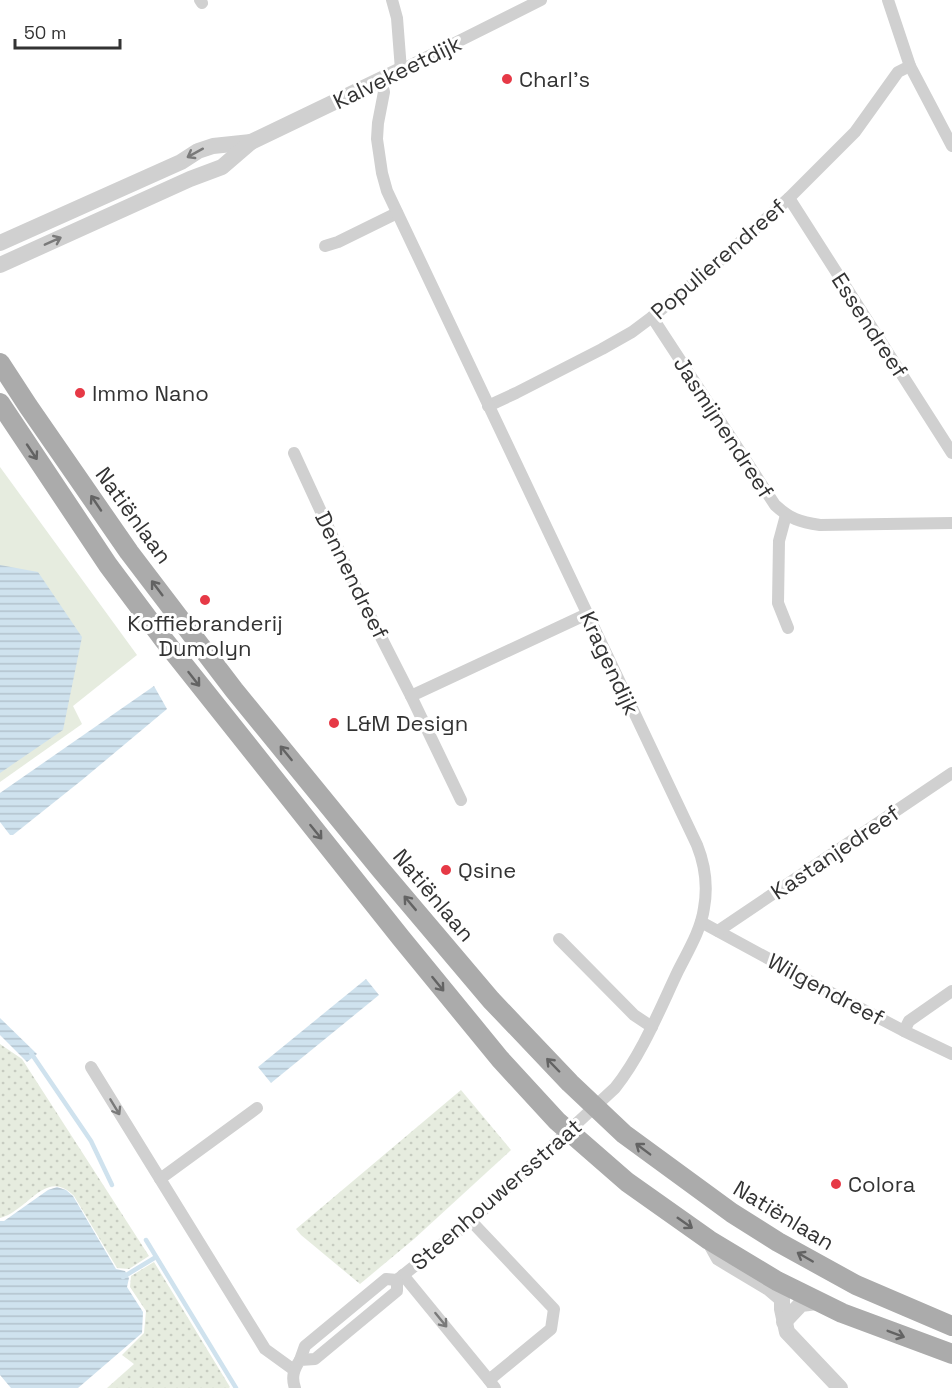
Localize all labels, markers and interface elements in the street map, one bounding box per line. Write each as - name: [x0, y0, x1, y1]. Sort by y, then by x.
- scale bar: [15, 12, 120, 50]
- text: 50 m: [24, 21, 66, 44]
- street label: Kalvekeetdijk: [328, 29, 466, 115]
- place label: Charl's: [519, 65, 590, 93]
- marker: Charl's: [500, 72, 514, 86]
- one-way arrow: [187, 148, 204, 160]
- street label: Populierendreef: [645, 193, 791, 325]
- one-way arrow: [44, 234, 62, 246]
- street label: Essendreef: [826, 267, 914, 383]
- street label: Jasmijnendreef: [668, 351, 781, 504]
- place label: Immo Nano: [92, 379, 209, 407]
- marker: Immo Nano: [73, 386, 87, 400]
- one-way arrow: [26, 443, 38, 460]
- street label: Natiënlaan: [90, 461, 178, 569]
- one-way arrow: [90, 496, 102, 512]
- street label: Dennendreef: [309, 507, 395, 644]
- one-way arrow: [151, 580, 163, 596]
- marker: Koffiebranderij Dumolyn: [198, 593, 212, 607]
- street label: Kragendijk: [574, 607, 646, 719]
- place label: Koffiebranderij Dumolyn: [127, 609, 283, 662]
- one-way arrow: [188, 671, 201, 687]
- place label: L&M Design: [346, 709, 468, 737]
- marker: L&M Design: [327, 716, 341, 730]
- one-way arrow: [279, 746, 293, 761]
- street label: Kastanjedreef: [765, 798, 905, 905]
- one-way arrow: [309, 823, 322, 839]
- street label: Natiënlaan: [387, 843, 481, 947]
- place label: Qsine: [458, 856, 516, 884]
- marker: Qsine: [439, 863, 453, 877]
- one-way arrow: [404, 896, 417, 912]
- street label: Wilgendreef: [763, 947, 889, 1032]
- one-way arrow: [431, 975, 444, 991]
- one-way arrow: [545, 1058, 560, 1073]
- one-way arrow: [110, 1098, 122, 1115]
- street label: Steenhouwersstraat: [405, 1112, 587, 1276]
- one-way arrow: [635, 1142, 651, 1155]
- place label: Colora: [848, 1170, 916, 1198]
- street label: Natiënlaan: [728, 1174, 840, 1256]
- marker: Colora: [829, 1177, 843, 1191]
- one-way arrow: [677, 1217, 693, 1229]
- one-way arrow: [797, 1251, 814, 1263]
- one-way arrow: [434, 1312, 447, 1328]
- one-way arrow: [887, 1329, 905, 1340]

